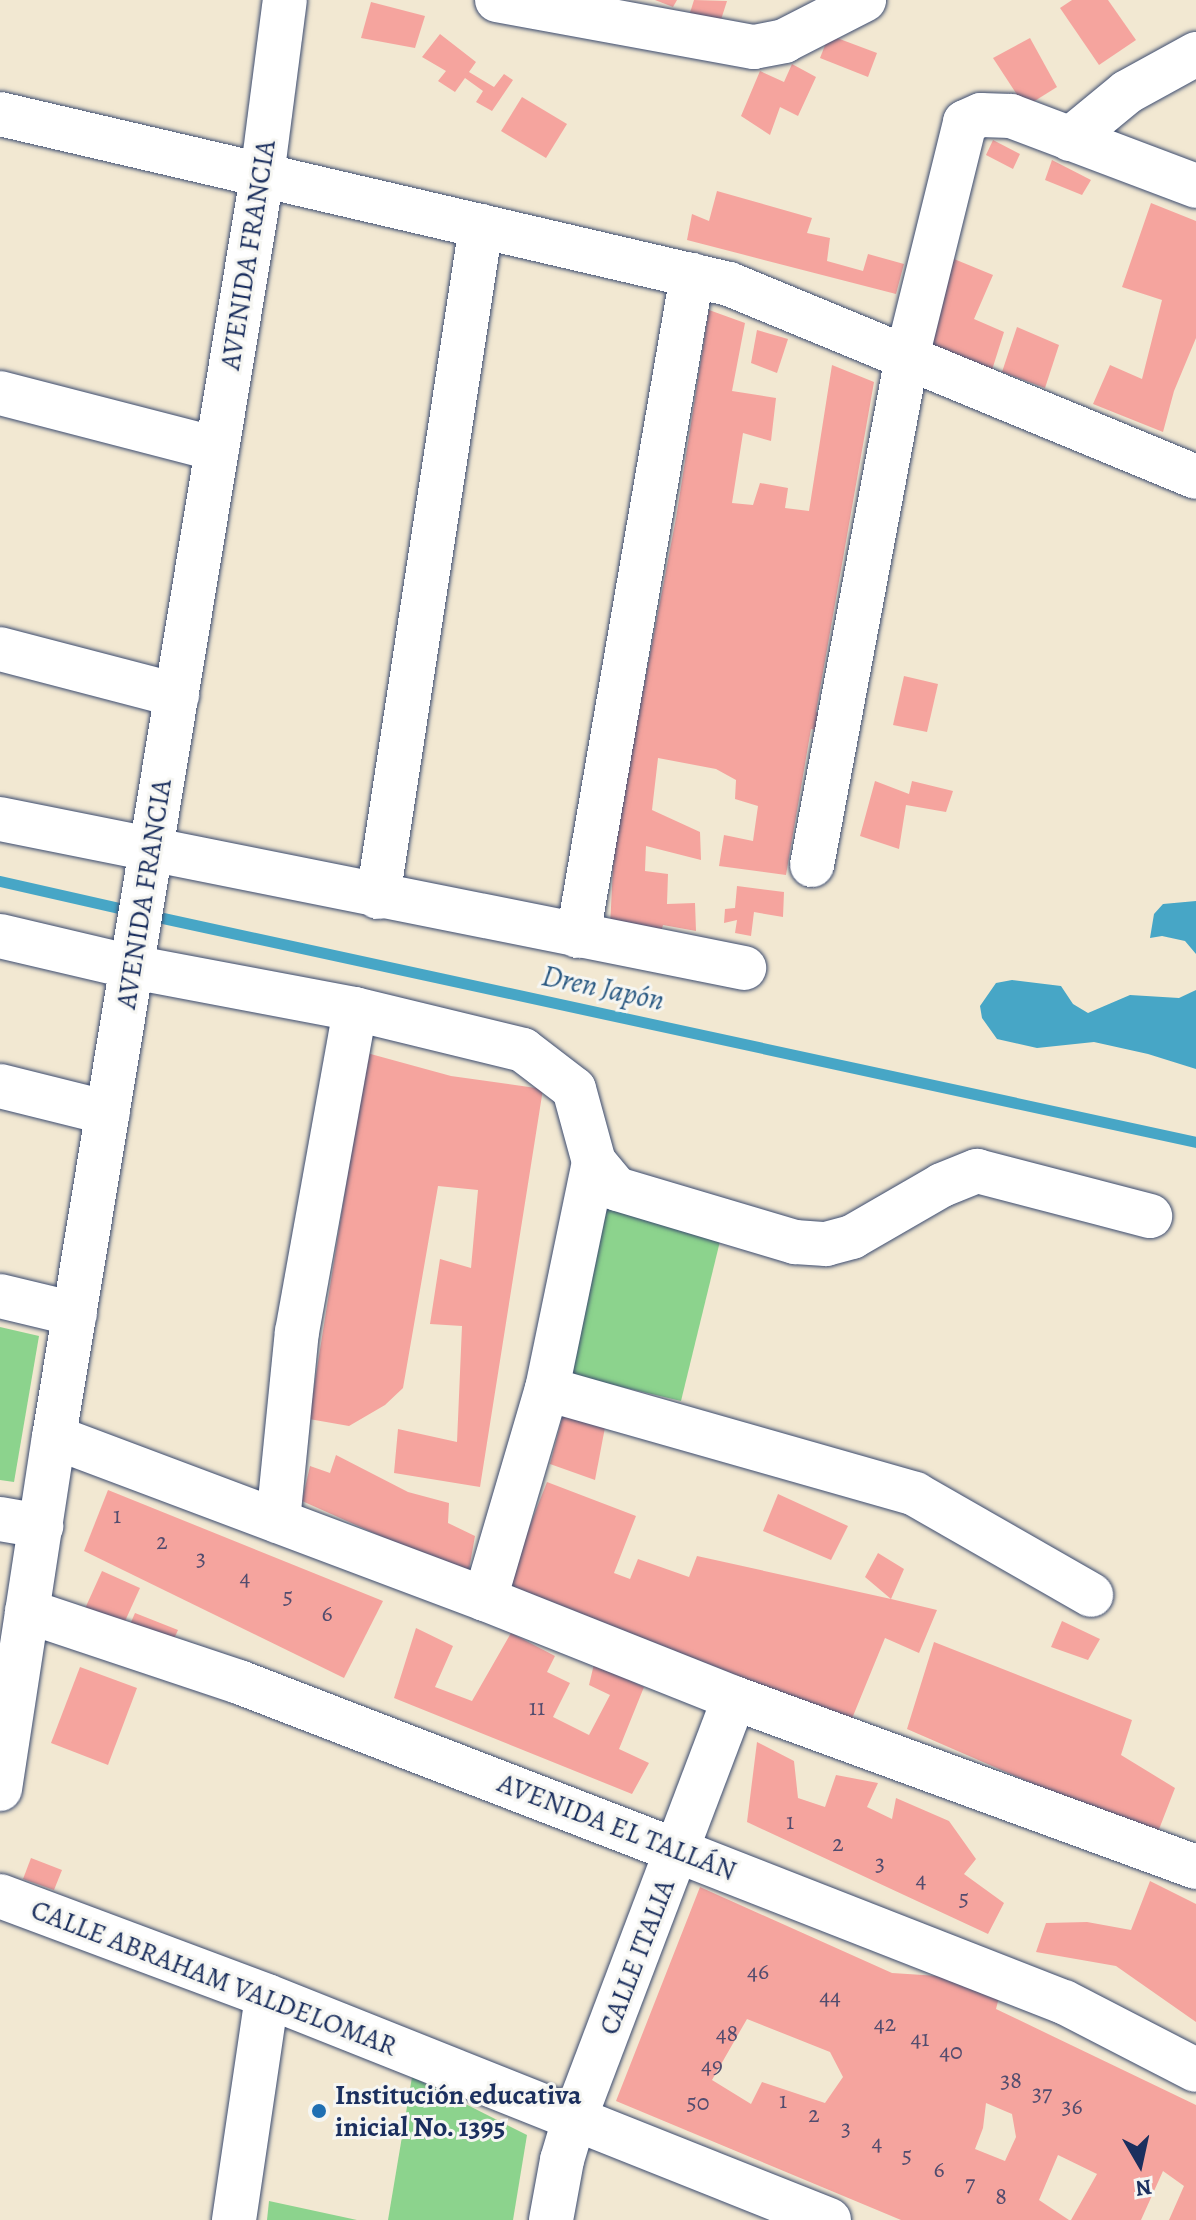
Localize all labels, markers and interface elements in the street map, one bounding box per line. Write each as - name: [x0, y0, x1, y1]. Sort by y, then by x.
- street label: AVENIDA FRANCIA: [213, 138, 283, 372]
- street label: AVENIDA FRANCIA: [109, 777, 179, 1011]
- water label: Dren Japón: [539, 957, 667, 1019]
- house number: 1: [113, 1502, 121, 1530]
- house number: 2: [156, 1528, 168, 1556]
- house number: 3: [196, 1545, 206, 1573]
- house number: 4: [240, 1564, 250, 1592]
- house number: 5: [283, 1583, 293, 1611]
- house number: 6: [321, 1600, 333, 1628]
- house number: 11: [529, 1694, 545, 1722]
- street label: AVENIDA EL TALLÁN: [493, 1766, 741, 1888]
- house number: 1: [786, 1808, 794, 1836]
- house number: 2: [832, 1830, 844, 1858]
- house number: 3: [875, 1850, 885, 1878]
- house number: 4: [916, 1866, 926, 1894]
- street label: CALLE ITALIA: [592, 1875, 682, 2039]
- house number: 5: [959, 1885, 969, 1913]
- street label: CALLE ABRAHAM VALDELOMAR: [26, 1893, 402, 2063]
- house number: 46: [747, 1958, 769, 1986]
- house number: 44: [819, 1983, 841, 2011]
- house number: 42: [874, 2010, 896, 2038]
- house number: 48: [716, 2020, 738, 2048]
- house number: 41: [910, 2025, 930, 2053]
- house number: 40: [939, 2038, 963, 2066]
- house number: 49: [701, 2052, 723, 2080]
- house number: 38: [1000, 2067, 1022, 2095]
- place label: Institución educativa inicial No. 1395: [335, 2078, 581, 2144]
- house number: 37: [1032, 2080, 1052, 2108]
- house number: 1: [779, 2087, 787, 2115]
- house number: 50: [686, 2089, 710, 2117]
- house number: 36: [1061, 2093, 1083, 2121]
- house number: 2: [808, 2101, 820, 2129]
- marker: Institución educativa inicial No. 1395: [310, 2102, 328, 2120]
- house number: 3: [841, 2115, 851, 2143]
- north arrow: [1100, 2124, 1180, 2204]
- house number: 4: [872, 2129, 882, 2157]
- house number: 5: [902, 2142, 912, 2170]
- house number: 6: [933, 2156, 945, 2184]
- house number: 7: [965, 2170, 975, 2198]
- text: N: [1133, 2172, 1154, 2204]
- house number: 8: [995, 2183, 1007, 2211]

